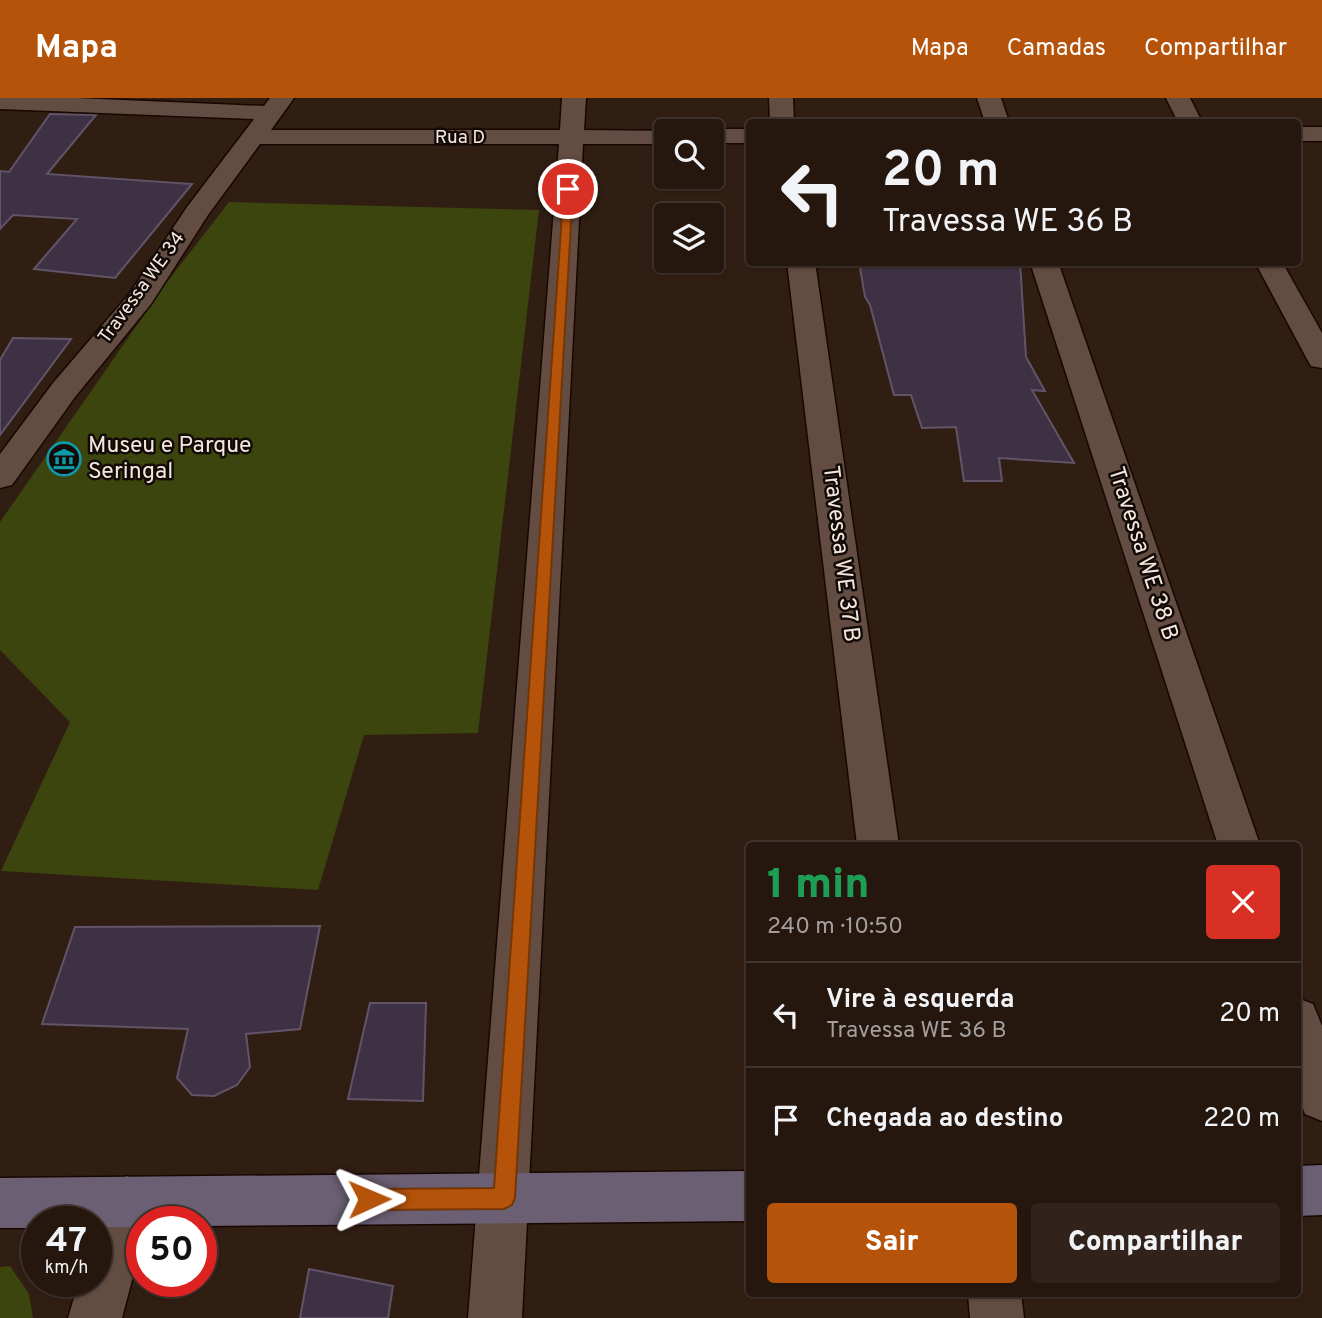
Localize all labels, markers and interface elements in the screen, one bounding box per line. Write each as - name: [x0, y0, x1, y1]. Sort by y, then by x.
- text: Mapa: [35, 28, 118, 70]
- text: Mapa: [911, 34, 969, 64]
- text: Camadas: [1007, 34, 1106, 64]
- text: Compartilhar: [1144, 34, 1287, 64]
- map controls: [654, 119, 724, 273]
- button: search: [654, 119, 724, 189]
- street label: Rua D: [435, 126, 485, 150]
- text: 20 m: [882, 142, 999, 204]
- icon: left: [767, 147, 858, 238]
- pin: [538, 159, 598, 219]
- icon: arrive: [549, 170, 587, 208]
- button: layers: [654, 203, 724, 273]
- text: Travessa WE 36 B: [882, 203, 1133, 243]
- street label: Travessa WE 34: [93, 227, 191, 349]
- place label: Museu e Parque Seringal: [88, 432, 251, 487]
- museum icon: Museu e Parque Seringal: [45, 440, 83, 478]
- street label: Travessa WE 37 B: [815, 464, 865, 644]
- street label: Travessa WE 38 B: [1100, 464, 1184, 644]
- text: 1 min: [767, 860, 870, 913]
- button: close: [1206, 865, 1280, 939]
- text: 240 m · 10:50: [767, 913, 903, 942]
- text: Vire à esquerda: [826, 984, 1014, 1017]
- icon: left: [767, 996, 805, 1034]
- text: 20 m: [1219, 998, 1280, 1031]
- text: Travessa WE 36 B: [826, 1017, 1006, 1046]
- icon: arrive: [767, 1101, 805, 1139]
- text: Chegada ao destino: [826, 1103, 1063, 1136]
- text: 220 m: [1203, 1103, 1280, 1136]
- position arrow: [332, 1162, 406, 1236]
- button: Sair: [767, 1203, 1017, 1283]
- button: Compartilhar: [1031, 1203, 1280, 1283]
- speed limit sign: 50: [126, 1206, 217, 1297]
- text: 47: [46, 1220, 87, 1264]
- text: km/h: [45, 1257, 88, 1280]

